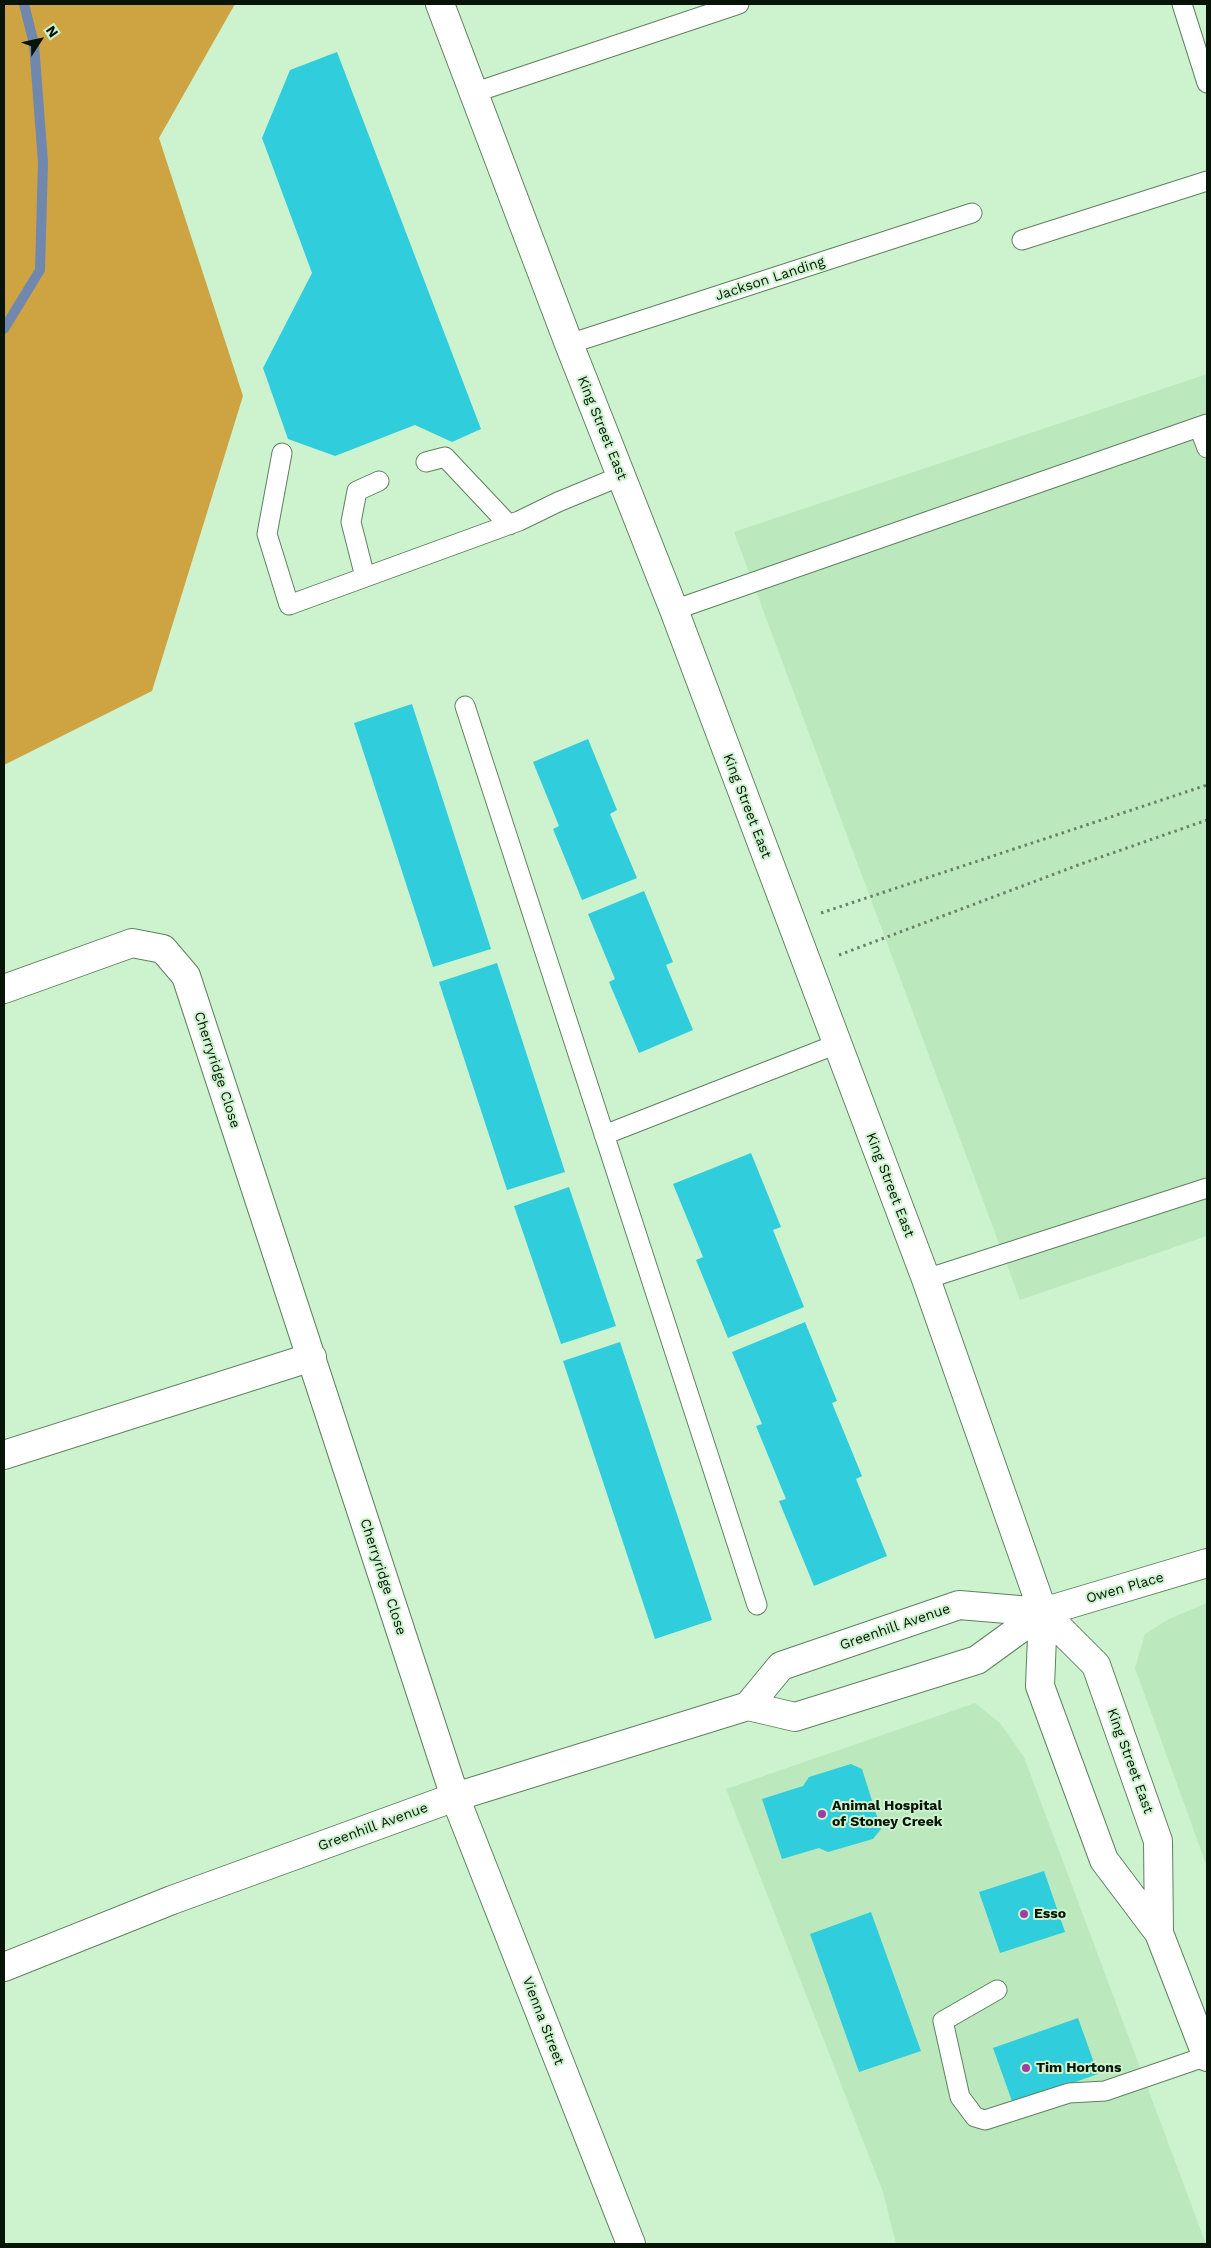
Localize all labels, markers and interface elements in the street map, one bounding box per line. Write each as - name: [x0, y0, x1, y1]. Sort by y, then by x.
- north arrow: [15, 15, 65, 65]
- text: N: [43, 23, 62, 40]
- street label: Jackson Landing: [713, 253, 827, 305]
- street label: King Street East: [573, 373, 631, 483]
- street label: King Street East: [719, 751, 775, 861]
- street label: Cherryridge Close: [190, 1010, 244, 1130]
- street label: King Street East: [862, 1130, 918, 1240]
- street label: Cherryridge Close: [356, 1517, 410, 1637]
- street label: Owen Place: [1084, 1569, 1166, 1607]
- street label: Greenhill Avenue: [838, 1600, 952, 1654]
- street label: King Street East: [1103, 1706, 1157, 1816]
- place label: Animal Hospital of Stoney Creek: [832, 1798, 942, 1830]
- street label: Greenhill Avenue: [316, 1799, 430, 1855]
- marker: Animal Hospital of Stoney Creek: [816, 1808, 828, 1820]
- place label: Esso: [1034, 1906, 1066, 1922]
- marker: Esso: [1018, 1908, 1030, 1920]
- street label: Vienna Street: [518, 1975, 568, 2067]
- place label: Tim Hortons: [1036, 2060, 1121, 2076]
- marker: Tim Hortons: [1020, 2062, 1032, 2074]

